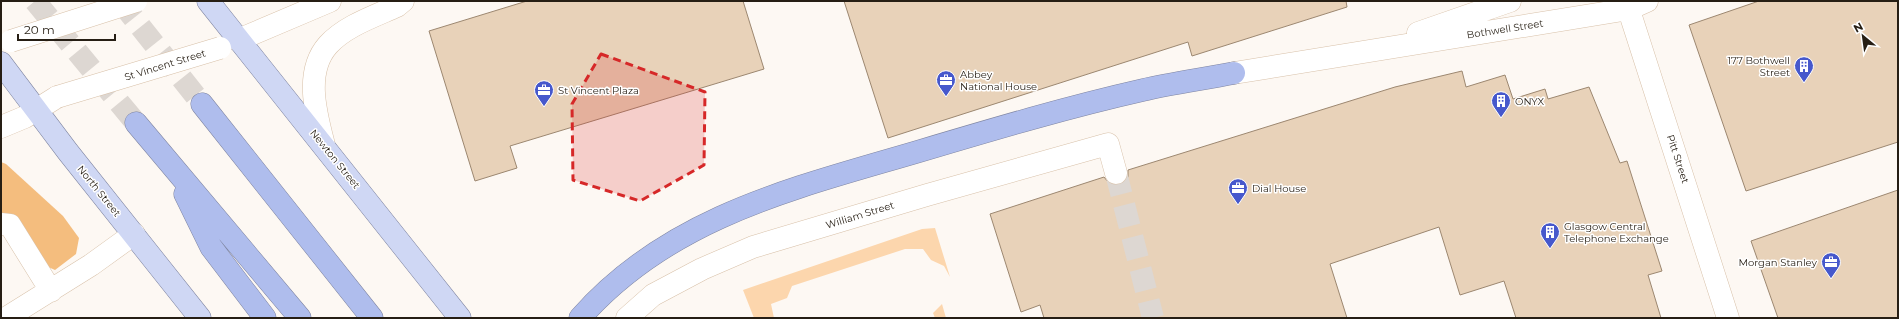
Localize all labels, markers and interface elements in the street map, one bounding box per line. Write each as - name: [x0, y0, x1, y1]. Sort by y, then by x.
- scale bar: [18, 16, 115, 42]
- north arrow: [1843, 16, 1883, 56]
- street label: Bothwell Street: [1466, 17, 1544, 41]
- text: N: [1851, 19, 1865, 36]
- text: 20 m: [24, 22, 55, 37]
- street label: St Vincent Street: [123, 46, 207, 84]
- place label: 177 Bothwell Street: [1727, 54, 1790, 79]
- building icon: 177 Bothwell Street: [1793, 55, 1815, 83]
- place label: Abbey National House: [960, 68, 1037, 93]
- office icon: Abbey National House: [935, 69, 957, 97]
- office icon: St Vincent Plaza: [533, 79, 555, 107]
- place label: St Vincent Plaza: [558, 84, 639, 97]
- building icon: ONYX: [1490, 90, 1512, 118]
- place label: ONYX: [1515, 95, 1544, 108]
- street label: Newton Street: [307, 127, 363, 191]
- street label: Pitt Street: [1664, 133, 1692, 185]
- street label: North Street: [74, 163, 124, 219]
- office icon: Dial House: [1227, 177, 1249, 205]
- place label: Dial House: [1252, 182, 1306, 195]
- street label: William Street: [824, 198, 896, 232]
- place label: Glasgow Central Telephone Exchange: [1564, 220, 1669, 245]
- building icon: Glasgow Central Telephone Exchange: [1539, 221, 1561, 249]
- office icon: Morgan Stanley: [1820, 251, 1842, 279]
- place label: Morgan Stanley: [1738, 256, 1818, 269]

